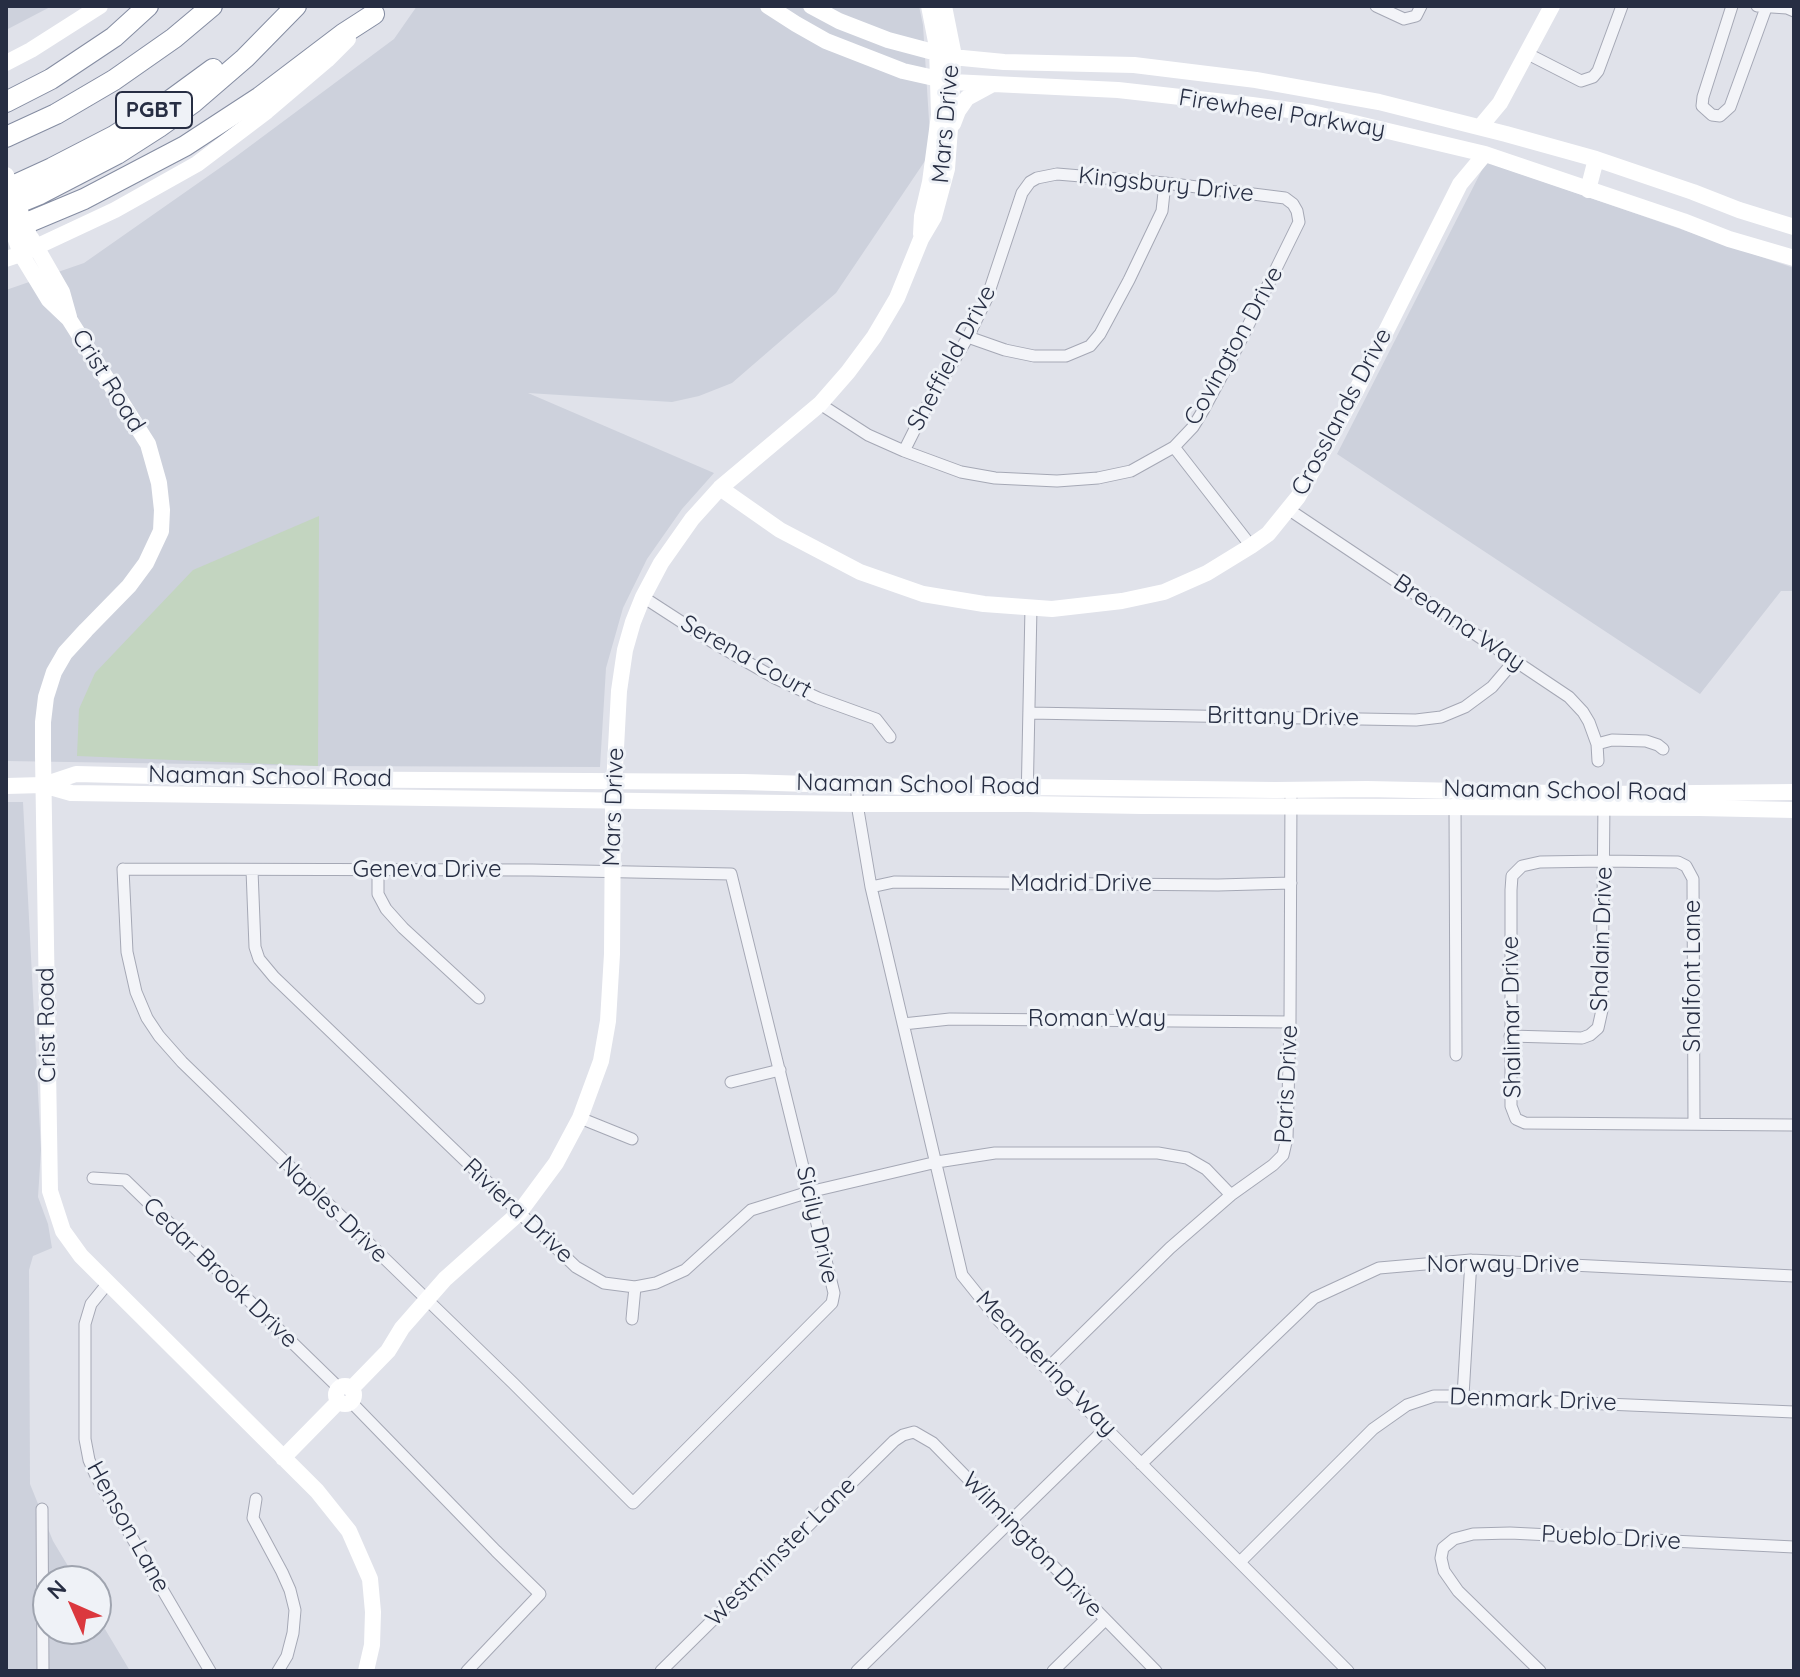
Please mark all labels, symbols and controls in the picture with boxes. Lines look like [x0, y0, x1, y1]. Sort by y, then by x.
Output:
street label: Mars Drive [926, 63, 966, 185]
street label: Firewheel Parkway [1177, 83, 1387, 145]
road number: PGBT [116, 92, 192, 128]
street label: Kingsbury Drive [1077, 161, 1255, 209]
street label: Covington Drive [1178, 261, 1290, 431]
street label: Sheffield Drive [902, 280, 1002, 436]
street label: Crosslands Drive [1286, 323, 1398, 501]
street label: Crist Road [65, 324, 151, 438]
street label: Breanna Way [1388, 568, 1530, 678]
street label: Serena Court [675, 609, 817, 705]
street label: Brittany Drive [1207, 701, 1359, 733]
street label: Mars Drive [598, 747, 630, 867]
street label: Naaman School Road [148, 760, 392, 794]
street label: Naaman School Road [796, 768, 1040, 802]
street label: Naaman School Road [1443, 774, 1687, 808]
street label: Geneva Drive [352, 856, 502, 884]
street label: Shalain Drive [1585, 866, 1619, 1012]
street label: Madrid Drive [1010, 870, 1152, 898]
street label: Shalfont Lane [1679, 900, 1707, 1052]
street label: Shalimar Drive [1496, 936, 1528, 1098]
street label: Crist Road [32, 967, 62, 1083]
street label: Roman Way [1028, 1005, 1166, 1033]
street label: Paris Drive [1270, 1024, 1304, 1144]
street label: Naples Drive [272, 1151, 394, 1269]
street label: Riviera Drive [457, 1153, 579, 1269]
street label: Sicily Drive [790, 1164, 844, 1286]
street label: Cedar Brook Drive [136, 1192, 304, 1354]
street label: Norway Drive [1426, 1251, 1580, 1279]
street label: Meandering Way [969, 1285, 1123, 1443]
street label: Denmark Drive [1449, 1383, 1617, 1417]
street label: Henson Lane [80, 1456, 176, 1598]
street label: Wilmington Drive [956, 1467, 1108, 1623]
street label: Westminster Lane [700, 1471, 862, 1633]
street label: Pueblo Drive [1540, 1520, 1682, 1556]
north arrow [32, 1565, 112, 1645]
text: N [41, 1574, 72, 1605]

